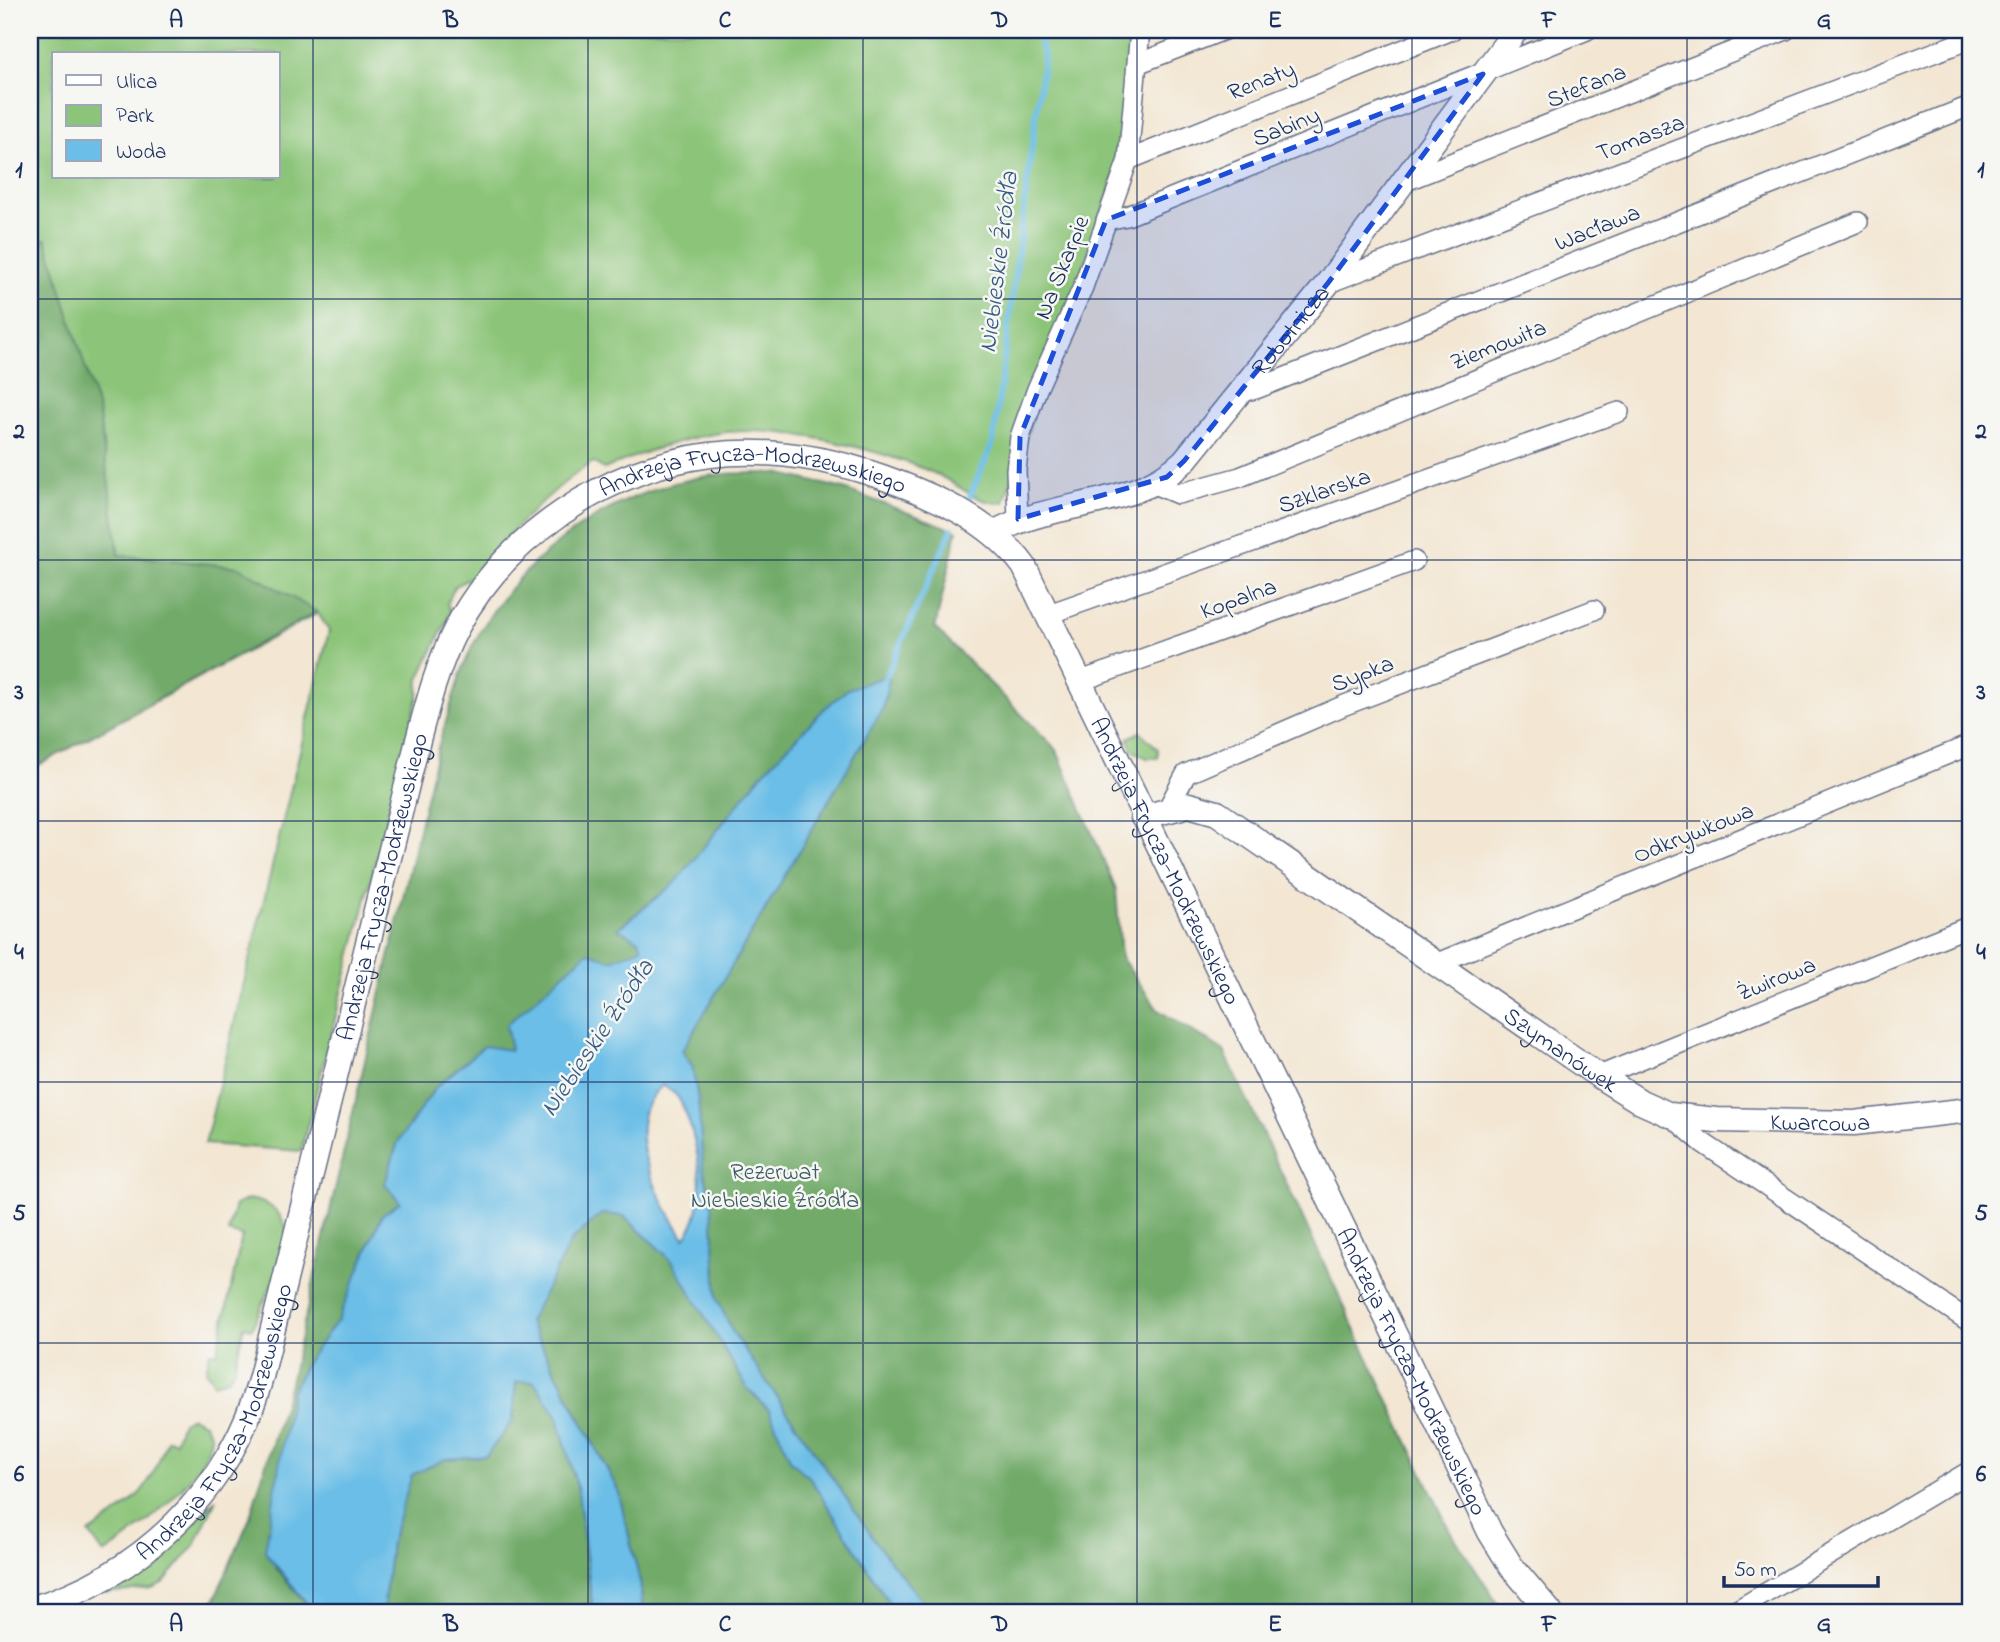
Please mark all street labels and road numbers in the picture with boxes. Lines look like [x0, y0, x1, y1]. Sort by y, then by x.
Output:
street label: Renaty [1223, 53, 1301, 113]
street label: Stefana [1542, 56, 1632, 119]
street label: Sabiny [1248, 99, 1327, 159]
street label: Tomasza [1592, 106, 1690, 172]
street label: Wacława [1550, 196, 1646, 262]
street label: Na Skarpie [1027, 210, 1100, 325]
street label: Robotnicza [1244, 278, 1340, 384]
street label: Ziemowita [1446, 311, 1552, 381]
street label: Szklarska [1274, 460, 1376, 525]
street label: Andrzeja Frycza-Modrzewskiego [595, 476, 911, 510]
street label: Kopalna [1196, 570, 1282, 630]
street label: Sypka [1326, 647, 1400, 704]
street label: Andrzeja Frycza-Modrzewskiego [1080, 712, 1248, 1012]
street label: Andrzeja Frycza-Modrzewskiego [329, 730, 439, 1045]
street label: Odkrywkowa [1628, 794, 1760, 875]
street label: Żwirowa [1732, 949, 1822, 1012]
street label: Szymanówek [1495, 1000, 1624, 1104]
street label: Kwarcowa [1770, 1106, 1872, 1143]
street label: Andrzeja Frycza-Modrzewskiego [1326, 1223, 1495, 1522]
street label: Andrzeja Frycza-Modrzewskiego [130, 1280, 303, 1571]

